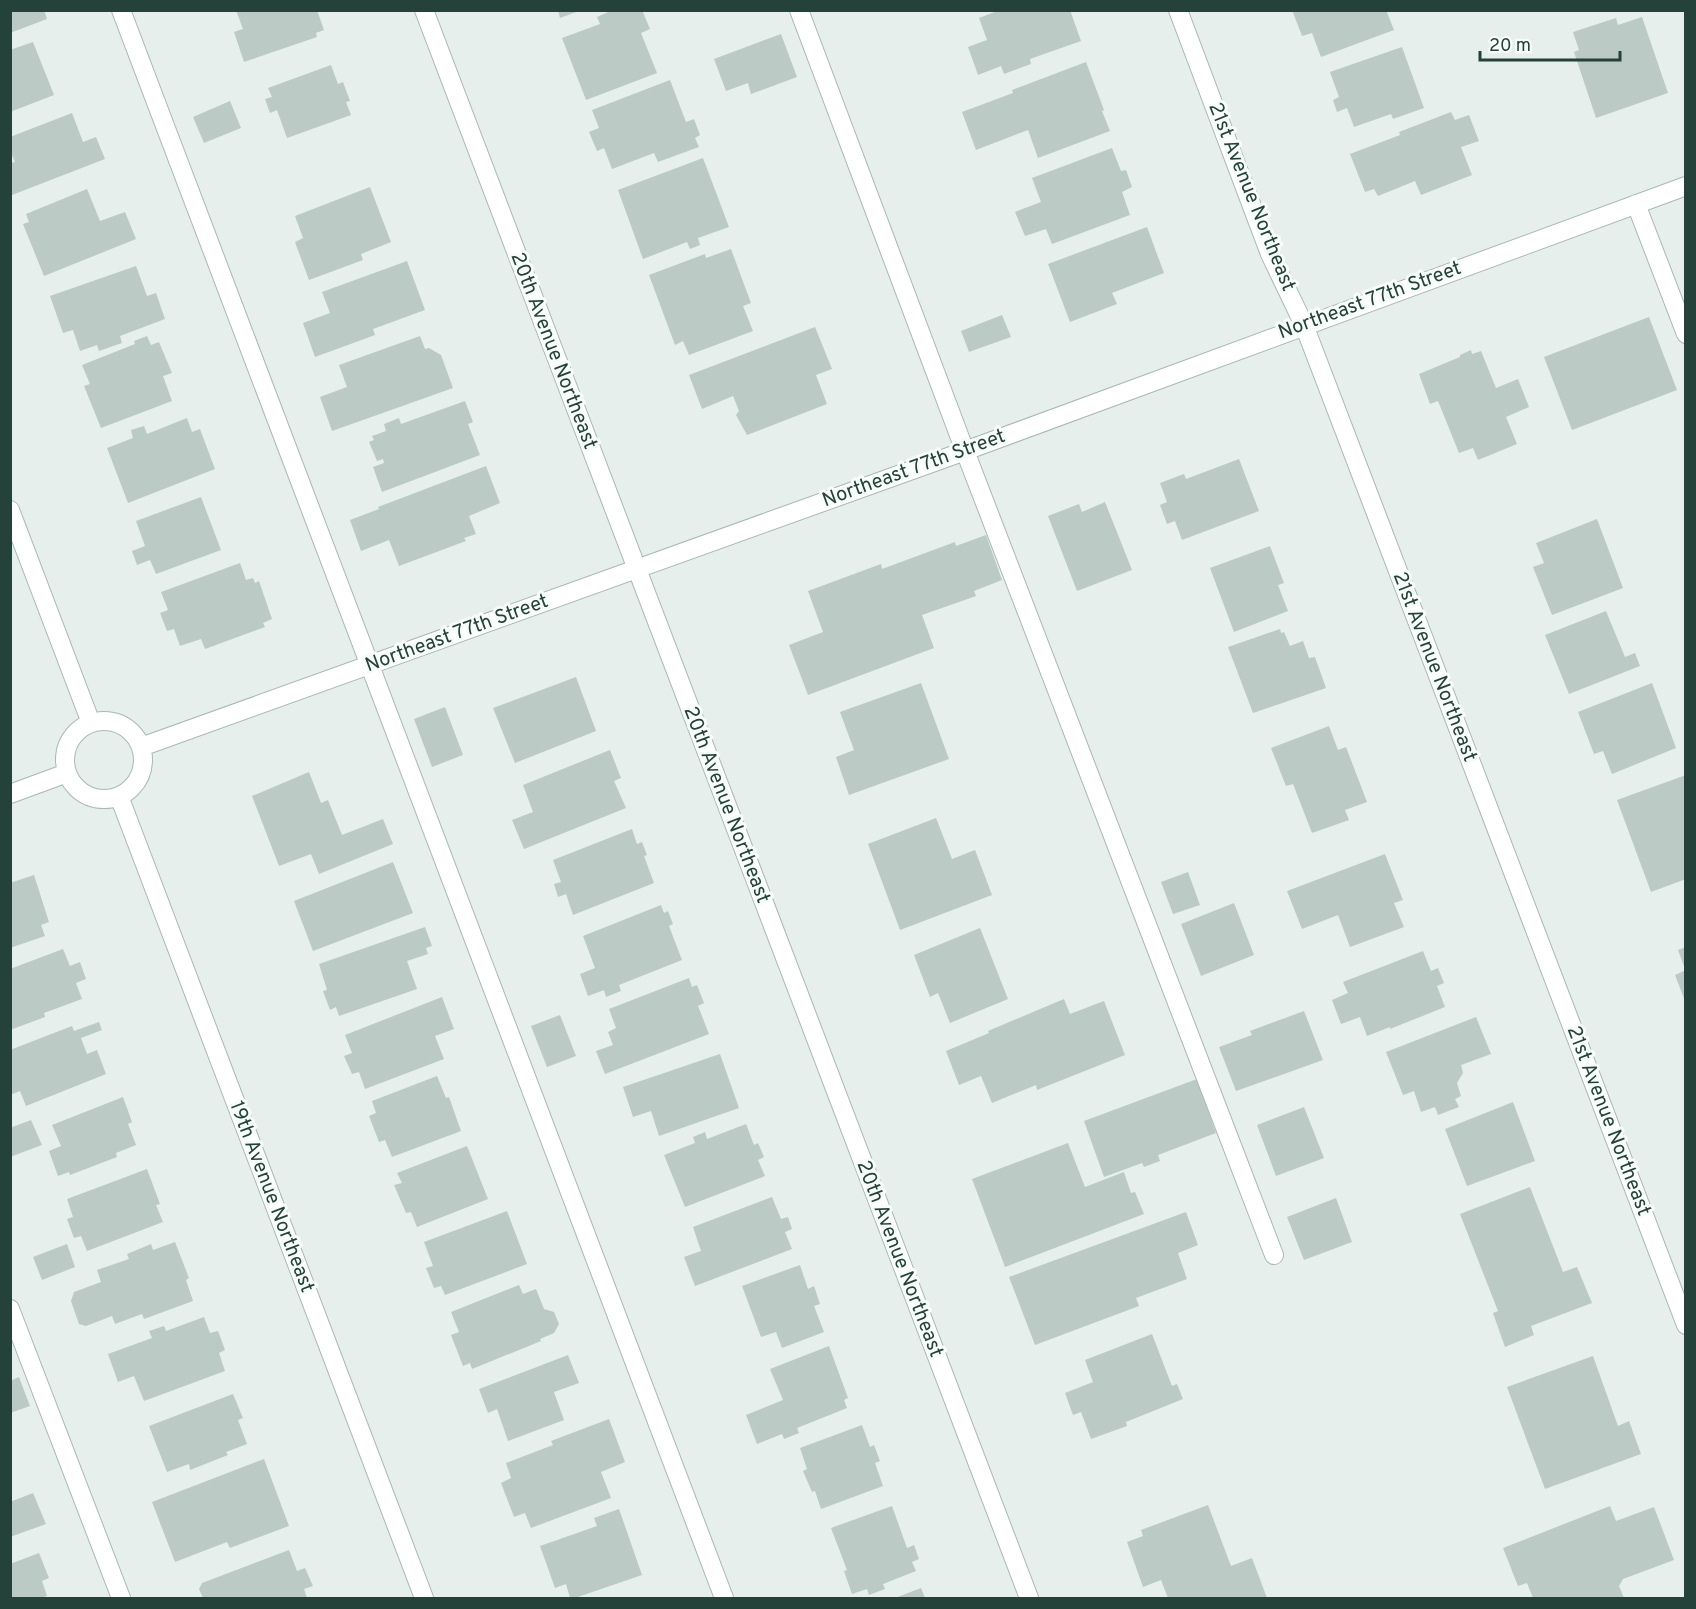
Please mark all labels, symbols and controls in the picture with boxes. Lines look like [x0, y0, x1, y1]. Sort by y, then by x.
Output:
scale bar [1480, 24, 1620, 62]
text: 20 m [1489, 35, 1531, 58]
street label: 21st Avenue Northeast [1201, 99, 1301, 295]
street label: 20th Avenue Northeast [503, 249, 603, 453]
street label: Northeast 77th Street [1275, 256, 1465, 346]
street label: Northeast 77th Street [819, 424, 1009, 514]
street label: 21st Avenue Northeast [1386, 568, 1482, 766]
street label: Northeast 77th Street [362, 589, 552, 679]
street label: 20th Avenue Northeast [676, 703, 776, 907]
street label: 21st Avenue Northeast [1560, 1022, 1656, 1220]
street label: 19th Avenue Northeast [222, 1097, 320, 1297]
street label: 20th Avenue Northeast [849, 1157, 949, 1361]

